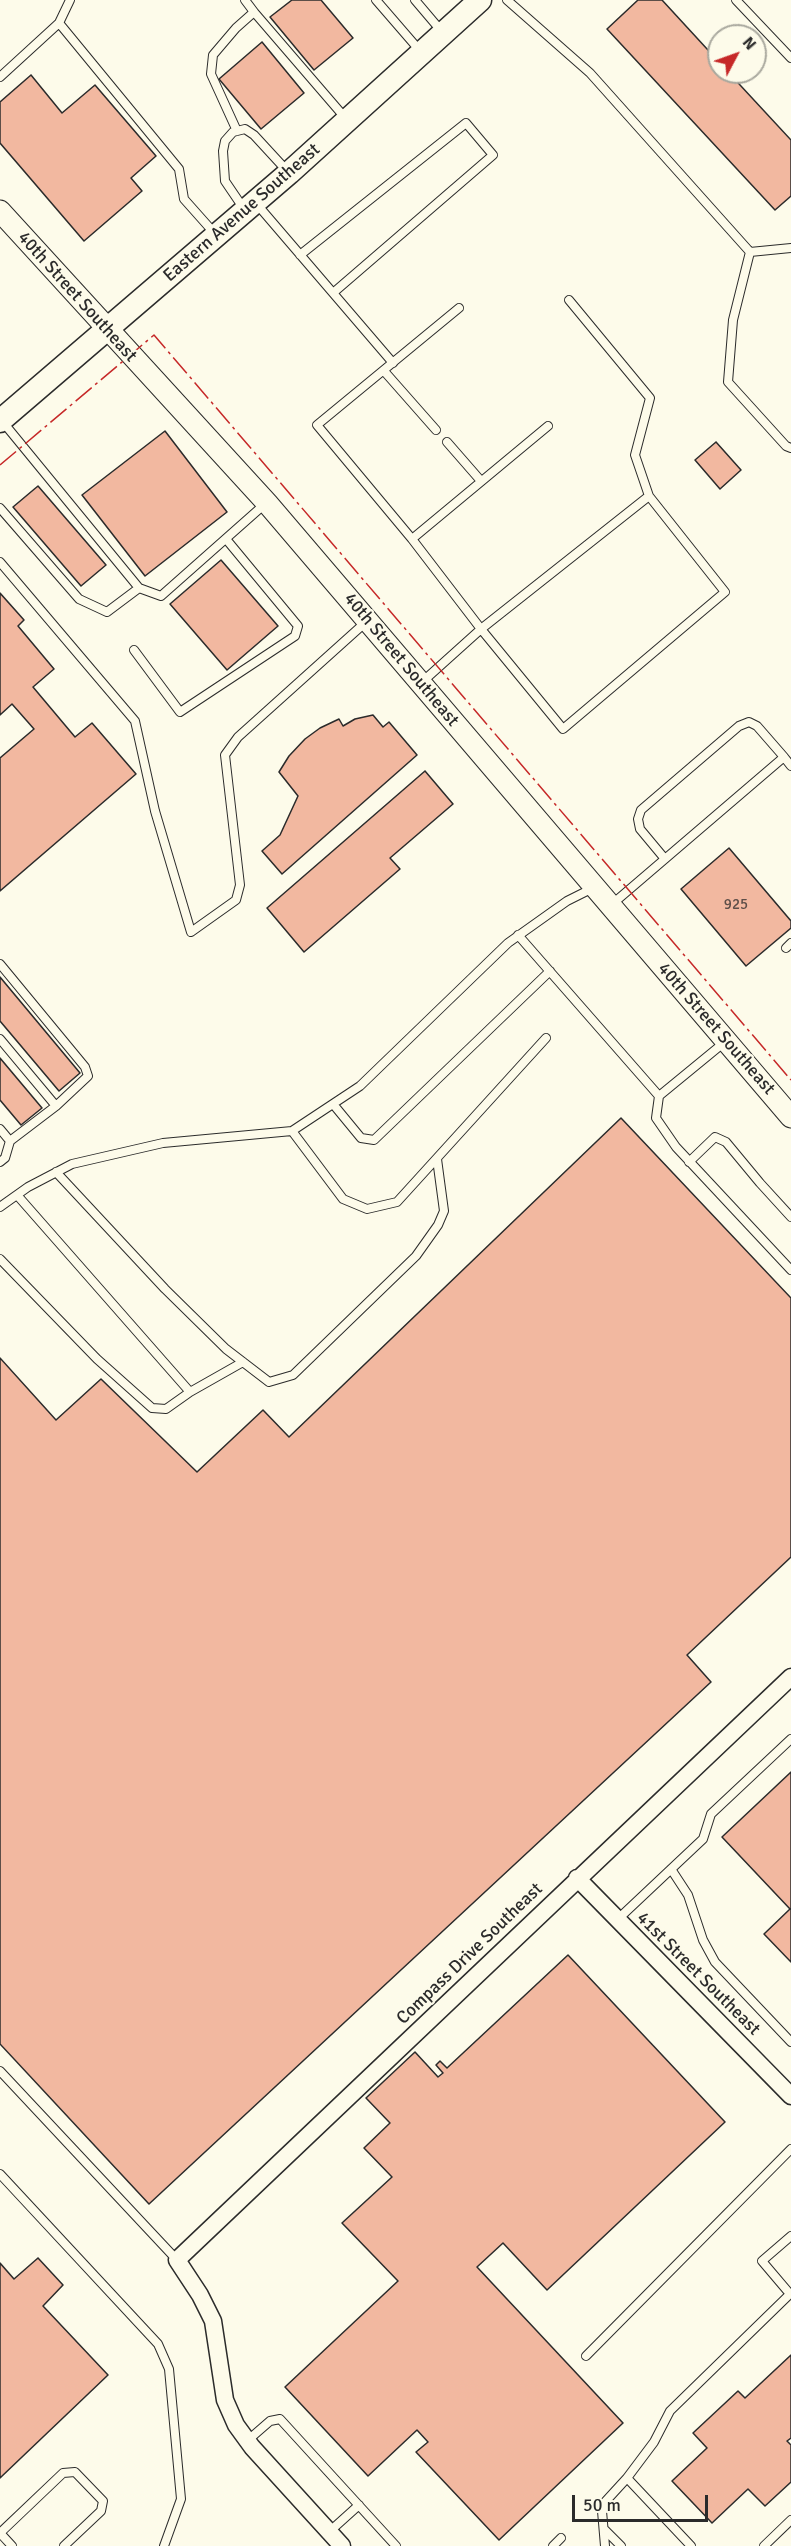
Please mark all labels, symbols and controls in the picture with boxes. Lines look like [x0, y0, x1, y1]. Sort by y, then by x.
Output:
north arrow [707, 24, 767, 84]
text: N [738, 33, 760, 54]
street label: Eastern Avenue Southeast [159, 139, 325, 287]
street label: 40th Street Southeast [13, 227, 141, 367]
street label: 40th Street Southeast [339, 589, 463, 731]
house number: 925 [724, 896, 748, 914]
street label: 40th Street Southeast [653, 959, 779, 1099]
street label: Compass Drive Southeast [392, 1879, 548, 2029]
street label: 41st Street Southeast [632, 1908, 764, 2040]
scale bar [575, 2483, 712, 2521]
text: 50 m [583, 2494, 621, 2516]

